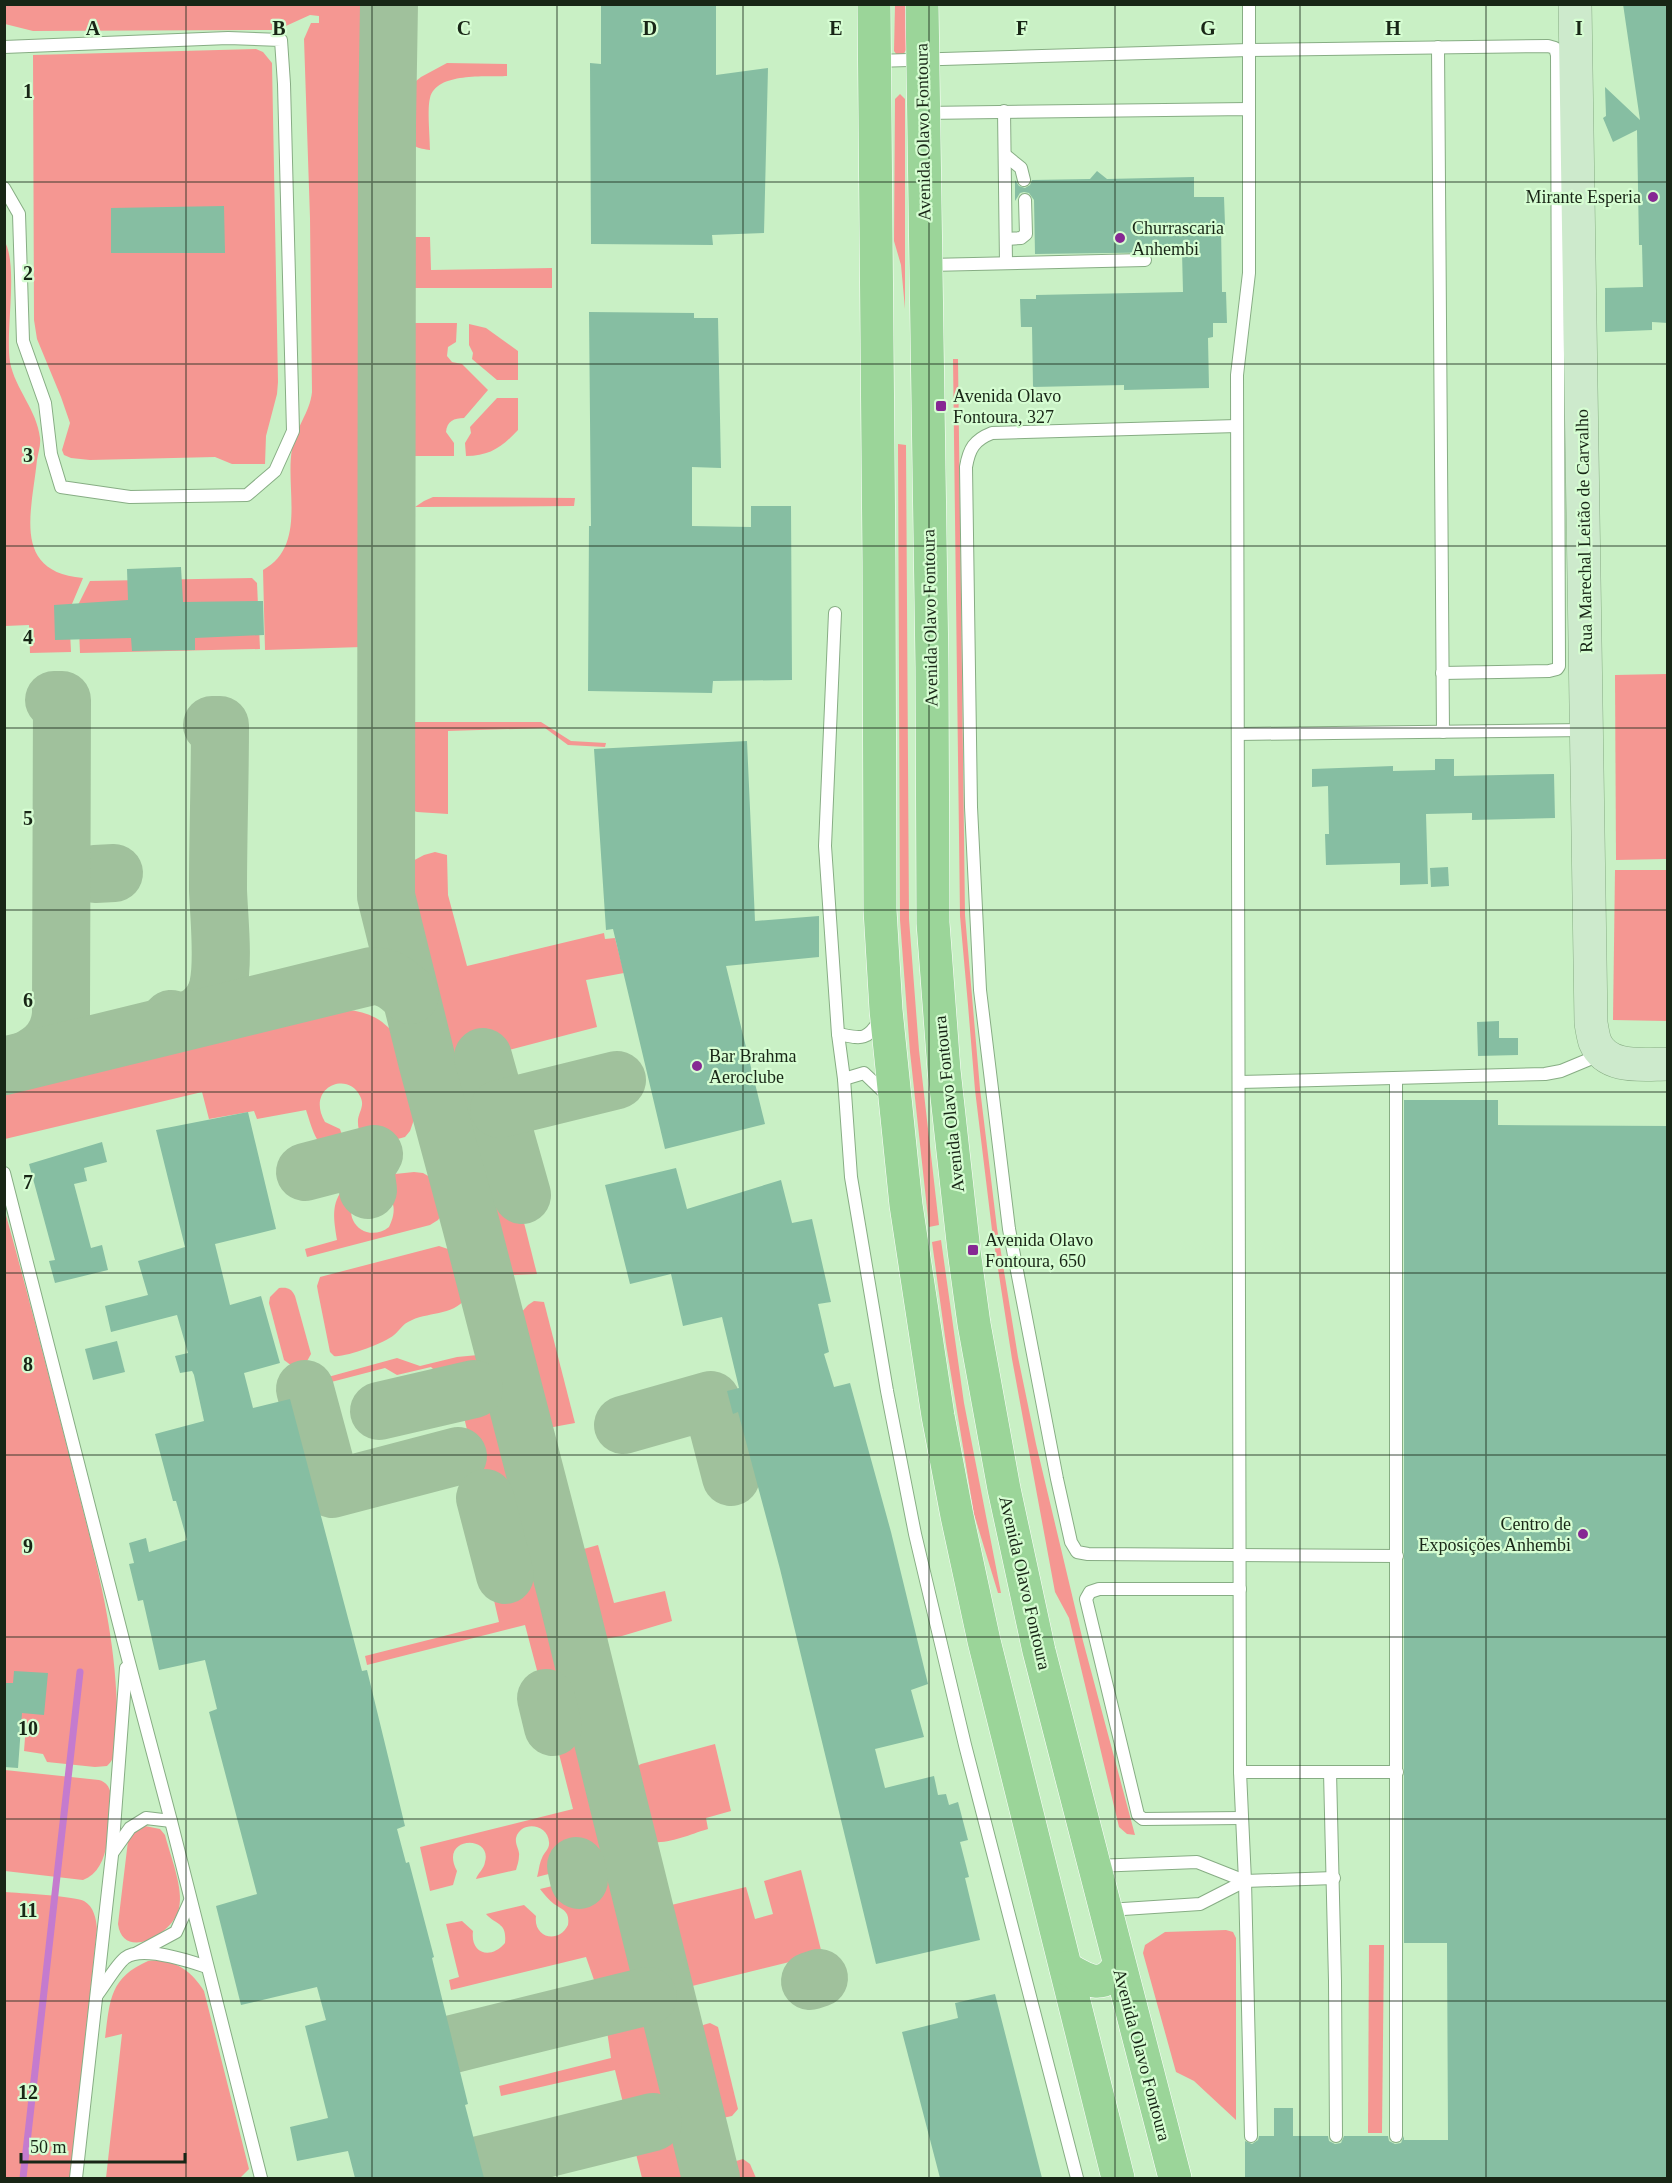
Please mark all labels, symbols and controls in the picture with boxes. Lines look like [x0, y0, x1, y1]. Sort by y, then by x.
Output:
text: A [86, 17, 101, 39]
text: B [272, 17, 286, 39]
text: C [457, 17, 471, 39]
text: D [643, 17, 657, 39]
text: E [829, 17, 843, 39]
text: F [1016, 17, 1028, 39]
text: G [1200, 17, 1216, 39]
text: H [1385, 17, 1401, 39]
text: I [1575, 17, 1583, 39]
street label: Avenida Olavo Fontoura [911, 43, 935, 221]
text: 1 [23, 80, 33, 102]
place label: Mirante Esperia [1526, 187, 1641, 207]
marker: Mirante Esperia [1646, 190, 1660, 204]
place label: Churrascaria Anhembi [1132, 218, 1224, 259]
marker: Churrascaria Anhembi [1113, 231, 1127, 245]
text: 2 [23, 262, 33, 284]
place label: Avenida Olavo Fontoura, 327 [953, 386, 1061, 427]
marker: Avenida Olavo Fontoura, 327 [934, 399, 948, 413]
street label: Rua Marechal Leitão de Carvalho [1572, 409, 1596, 653]
text: 3 [23, 444, 33, 466]
street label: Avenida Olavo Fontoura [918, 529, 942, 707]
text: 4 [23, 626, 33, 648]
text: 5 [23, 807, 33, 829]
text: 6 [23, 989, 33, 1011]
street label: Avenida Olavo Fontoura [930, 1015, 968, 1193]
place label: Bar Brahma Aeroclube [709, 1046, 796, 1087]
marker: Bar Brahma Aeroclube [690, 1059, 704, 1073]
text: 7 [23, 1171, 33, 1193]
place label: Avenida Olavo Fontoura, 650 [985, 1230, 1093, 1271]
marker: Avenida Olavo Fontoura, 650 [966, 1243, 980, 1257]
text: 8 [23, 1353, 33, 1375]
street label: Avenida Olavo Fontoura [995, 1494, 1055, 1672]
place label: Centro de Exposições Anhembi [1419, 1514, 1571, 1555]
marker: Centro de Exposições Anhembi [1576, 1527, 1590, 1541]
text: 9 [23, 1535, 33, 1557]
text: 10 [18, 1717, 38, 1739]
text: 11 [19, 1899, 37, 1921]
street label: Avenida Olavo Fontoura [1109, 1967, 1175, 2143]
text: 12 [18, 2081, 38, 2103]
scale bar [21, 2126, 184, 2164]
text: 50 m [30, 2137, 67, 2157]

